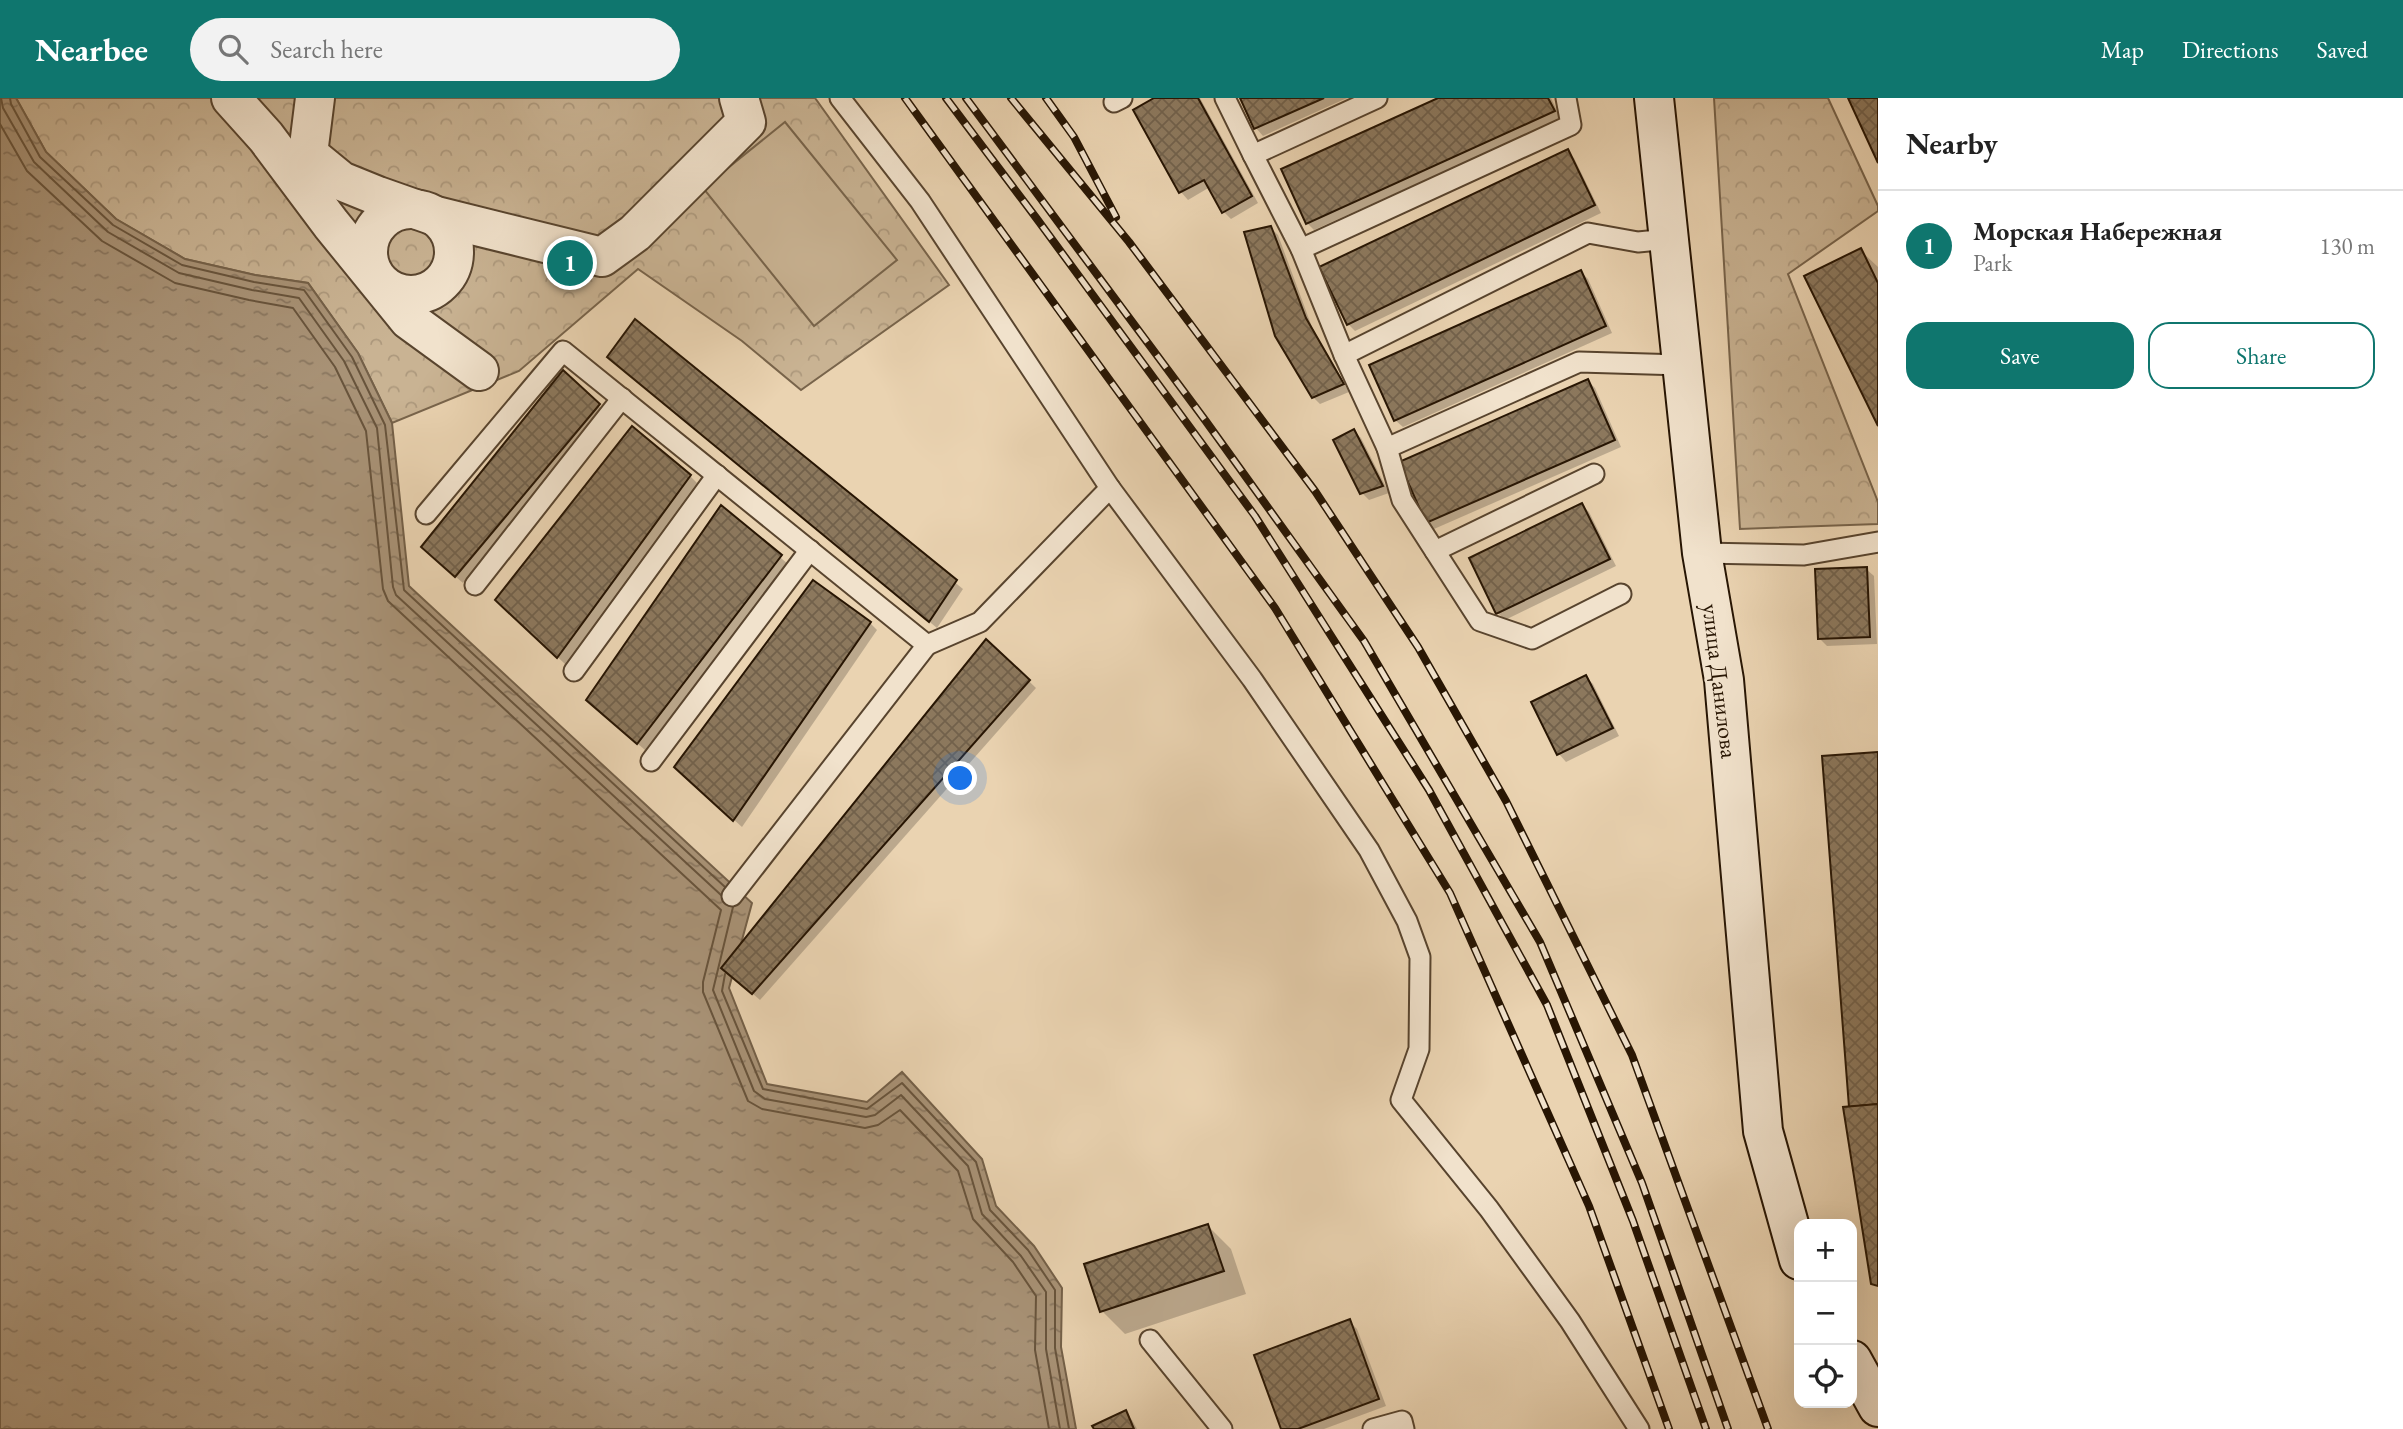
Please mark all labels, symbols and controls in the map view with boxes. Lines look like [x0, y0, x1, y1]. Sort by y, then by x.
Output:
search box [190, 18, 680, 81]
text: Nearbee [35, 28, 148, 71]
icon: search [214, 30, 252, 68]
text: Search here [270, 32, 383, 66]
text: Map [2101, 34, 2144, 65]
text: Directions [2182, 34, 2279, 65]
text: Saved [2317, 34, 2368, 65]
text: Nearby [1906, 124, 1998, 163]
text: Морская Набережная [1973, 214, 2222, 248]
text: 1 [1923, 231, 1935, 261]
text: 130 m [2319, 231, 2375, 261]
pin: 1 [547, 237, 593, 289]
text: Park [1973, 248, 2012, 278]
button: Save [1906, 322, 2134, 389]
button: Share [2148, 322, 2375, 389]
street label: улица Данилова [1696, 602, 1745, 761]
your location [943, 761, 977, 795]
map controls [1794, 1219, 1857, 1408]
button: + [1794, 1219, 1857, 1282]
button: − [1794, 1282, 1857, 1345]
button: locate [1794, 1345, 1857, 1408]

